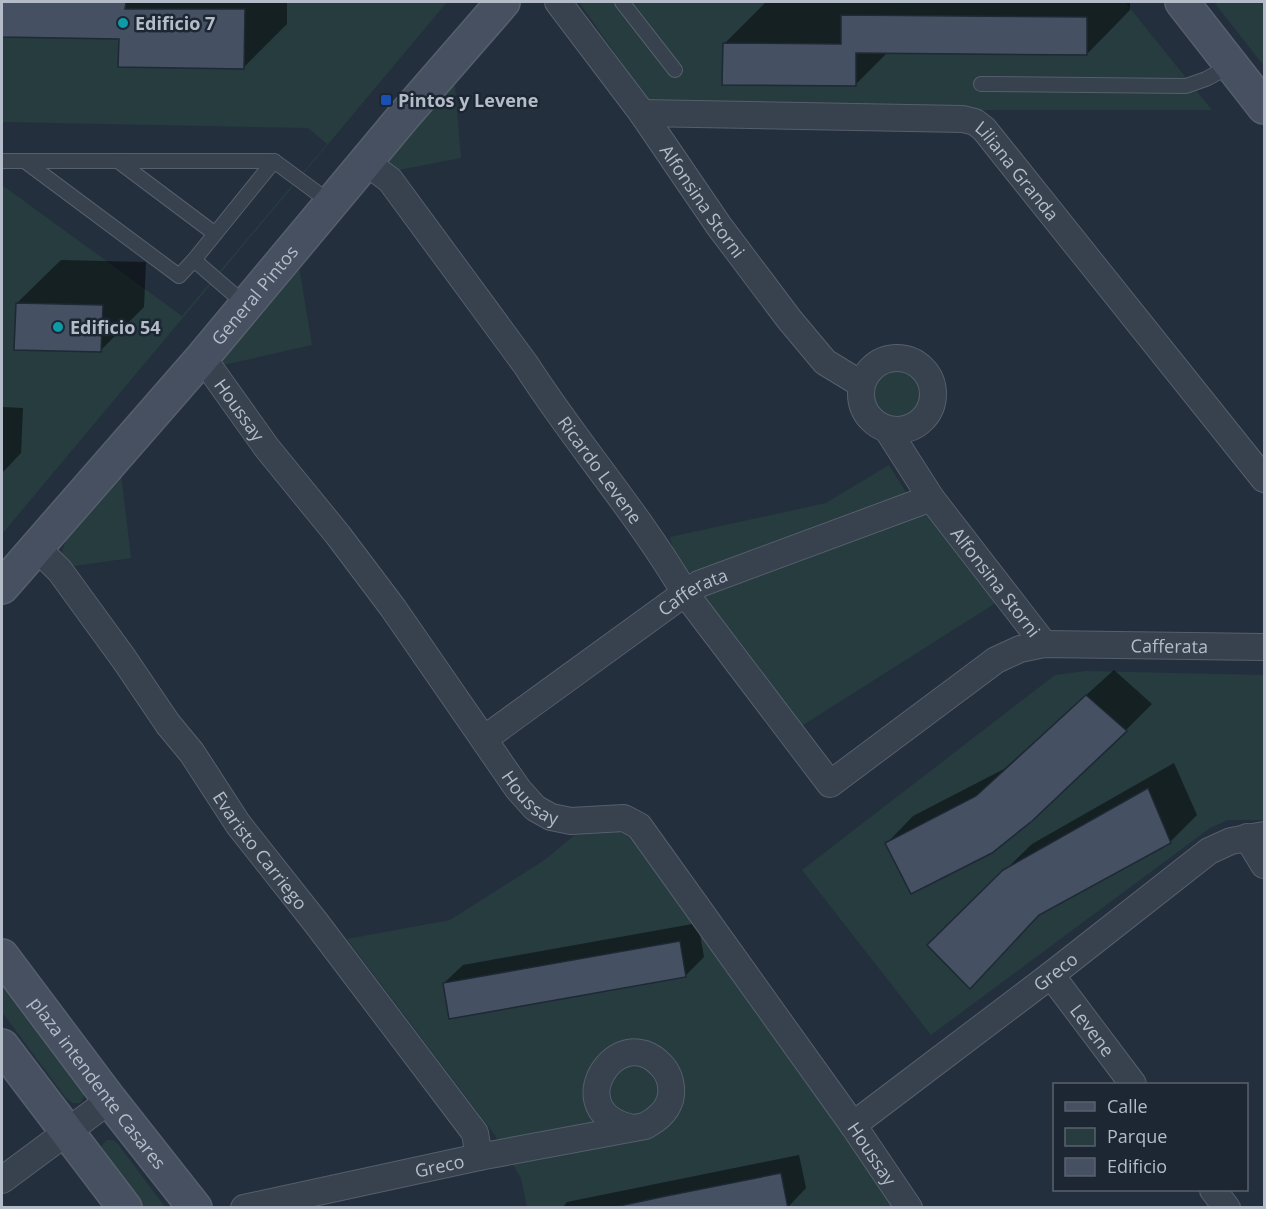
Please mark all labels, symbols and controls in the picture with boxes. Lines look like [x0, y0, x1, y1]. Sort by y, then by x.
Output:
place label: Edificio 7 [135, 11, 215, 35]
marker: Edificio 7 [116, 16, 130, 30]
place label: Pintos y Levene [398, 88, 538, 112]
marker: Pintos y Levene [379, 93, 393, 107]
street label: Liliana Granda [971, 115, 1064, 225]
street label: Alfonsina Storni [655, 140, 751, 262]
street label: General Pintos [206, 240, 303, 350]
place label: Edificio 54 [70, 315, 161, 339]
marker: Edificio 54 [51, 320, 65, 334]
street label: Houssay [209, 374, 271, 447]
street label: Ricardo Levene [553, 411, 648, 528]
street label: Alfonsina Storni [946, 522, 1046, 642]
street label: Cafferata [653, 562, 731, 621]
street label: Cafferata [1131, 633, 1208, 658]
street label: Houssay [497, 765, 561, 830]
street label: Evaristo Carriego [208, 787, 313, 915]
street label: Greco [1028, 947, 1082, 996]
street label: plaza intendente Casares [24, 991, 172, 1174]
street label: Levene [1065, 999, 1120, 1061]
legend [1053, 1083, 1248, 1191]
text: Calle [1107, 1094, 1148, 1118]
street label: Houssay [842, 1117, 903, 1191]
text: Parque [1107, 1124, 1167, 1148]
street label: Greco [412, 1149, 466, 1183]
text: Edificio [1107, 1154, 1167, 1178]

